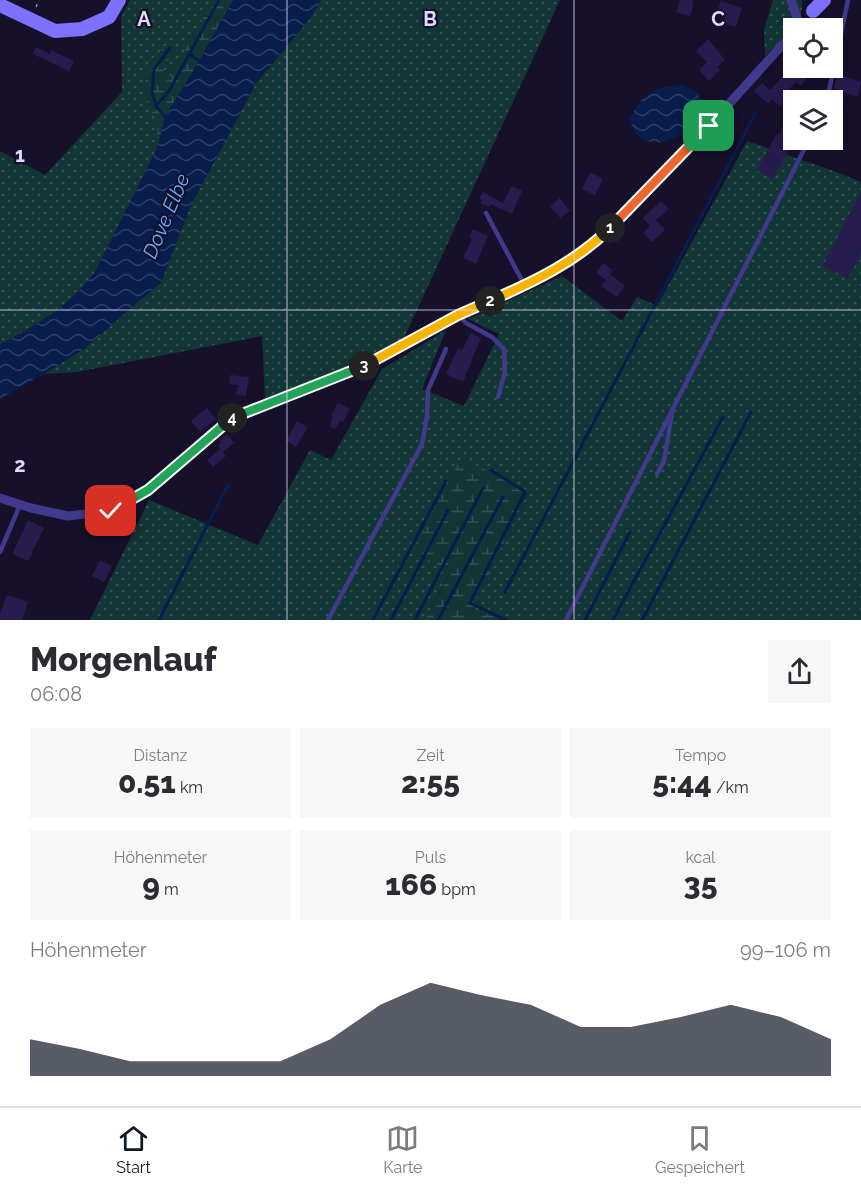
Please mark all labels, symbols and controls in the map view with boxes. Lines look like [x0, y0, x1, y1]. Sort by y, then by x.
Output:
text: A [137, 7, 151, 31]
text: B [423, 7, 437, 31]
text: C [711, 7, 725, 31]
map controls [783, 18, 843, 150]
button: locate [783, 18, 843, 78]
button: layers [783, 90, 843, 150]
pin [683, 100, 734, 151]
icon: arrive [692, 109, 725, 142]
text: 1 [15, 143, 25, 167]
water label: Dove Elbe [137, 170, 195, 262]
pin: 1 [595, 213, 625, 243]
text: 1 [606, 218, 614, 237]
pin: 2 [475, 286, 505, 316]
text: 2 [485, 291, 495, 310]
pin: 3 [349, 351, 379, 381]
text: 3 [360, 356, 368, 375]
pin: 4 [217, 403, 247, 433]
text: 4 [227, 408, 237, 427]
text: 2 [14, 453, 26, 477]
pin [85, 485, 136, 536]
icon: check [94, 494, 127, 527]
text: Morgenlauf [30, 640, 216, 679]
button: share [768, 640, 831, 703]
text: 06:08 [30, 682, 82, 706]
text: Distanz [134, 746, 187, 765]
text: Zeit [416, 746, 445, 765]
text: Tempo [675, 746, 726, 765]
text: 0.51 [118, 765, 176, 800]
text: 2:55 [401, 765, 460, 800]
text: 5:44 [652, 765, 712, 800]
text: km [176, 778, 203, 797]
text: /km [712, 778, 749, 797]
text: Höhenmeter [114, 848, 207, 867]
text: Puls [415, 848, 446, 867]
text: kcal [686, 848, 715, 867]
text: 9 [142, 867, 160, 902]
text: 166 [385, 867, 437, 902]
text: 35 [684, 867, 717, 902]
text: m [160, 880, 179, 899]
text: bpm [437, 880, 476, 899]
text: Höhenmeter [30, 938, 147, 962]
text: 99–106 m [740, 938, 831, 962]
tab: Start [116, 1122, 151, 1177]
tab: Karte [383, 1122, 423, 1177]
tab: Gespeichert [655, 1122, 745, 1177]

